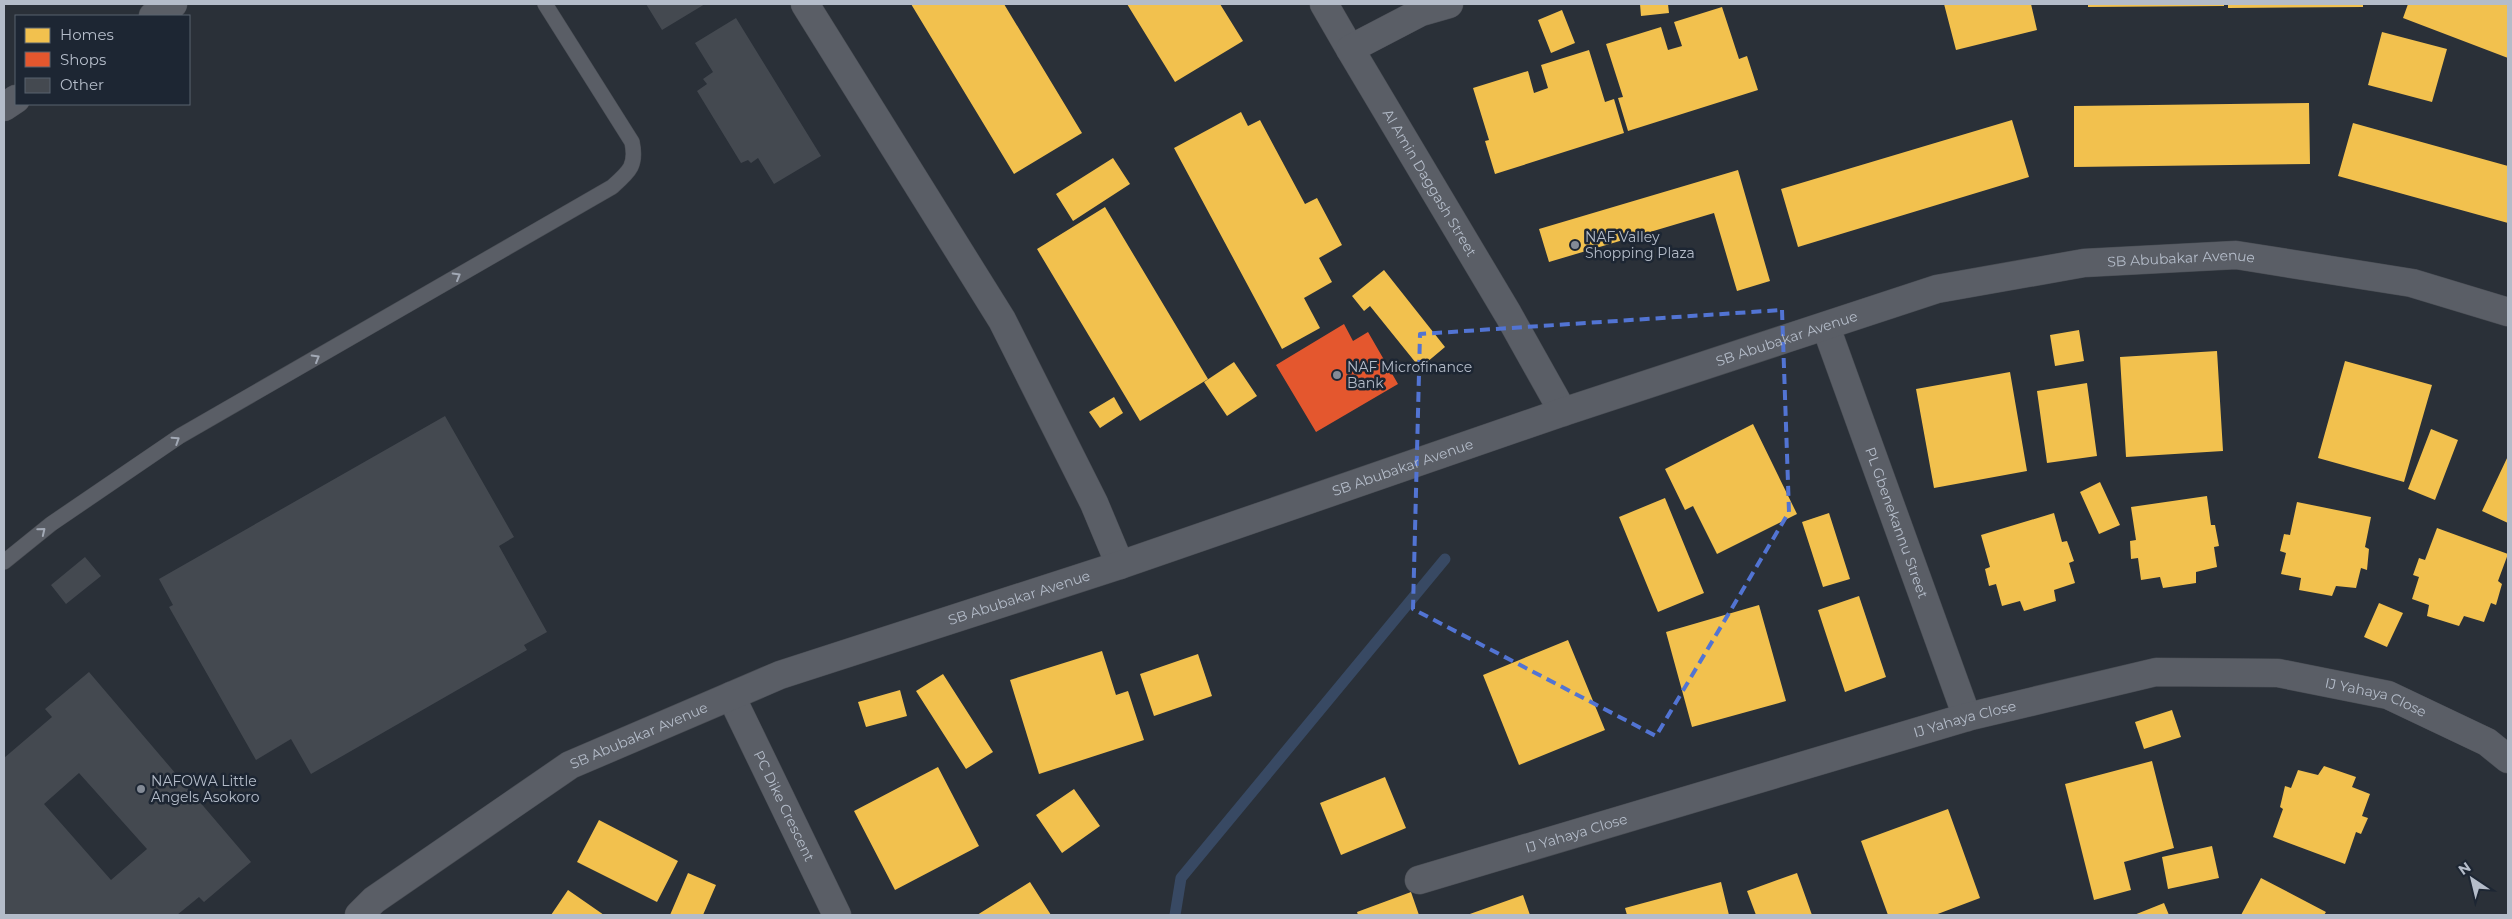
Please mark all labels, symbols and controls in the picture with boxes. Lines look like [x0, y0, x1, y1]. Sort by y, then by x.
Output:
legend [15, 15, 190, 105]
text: Homes [60, 25, 114, 44]
text: Shops [60, 50, 106, 69]
text: Other [60, 75, 104, 94]
street label: Al Amin Daggash Street [1379, 106, 1481, 260]
place label: NAF Valley Shopping Plaza [1585, 228, 1695, 262]
marker: NAF Valley Shopping Plaza [1569, 239, 1581, 251]
street label: SB Abubakar Avenue [2107, 246, 2256, 271]
one-way arrow [451, 273, 460, 283]
street label: SB Abubakar Avenue [1713, 307, 1860, 370]
one-way arrow [311, 354, 320, 364]
place label: NAF Microfinance Bank [1347, 358, 1472, 392]
marker: NAF Microfinance Bank [1331, 369, 1343, 381]
street label: SB Abubakar Avenue [1330, 435, 1476, 500]
one-way arrow [170, 436, 179, 446]
street label: PL Gbenekannu Street [1861, 445, 1932, 601]
one-way arrow [36, 529, 45, 537]
street label: SB Abubakar Avenue [946, 566, 1092, 629]
street label: IJ Yahaya Close [2323, 674, 2429, 721]
street label: IJ Yahaya Close [1911, 697, 2018, 741]
street label: SB Abubakar Avenue [567, 698, 710, 773]
street label: PC Dike Crescent [750, 747, 819, 865]
place label: NAFOWA Little Angels Asokoro [151, 772, 260, 806]
marker: NAFOWA Little Angels Asokoro [135, 783, 147, 795]
street label: IJ Yahaya Close [1523, 810, 1629, 857]
north arrow [2447, 854, 2497, 904]
text: N [2455, 858, 2474, 879]

